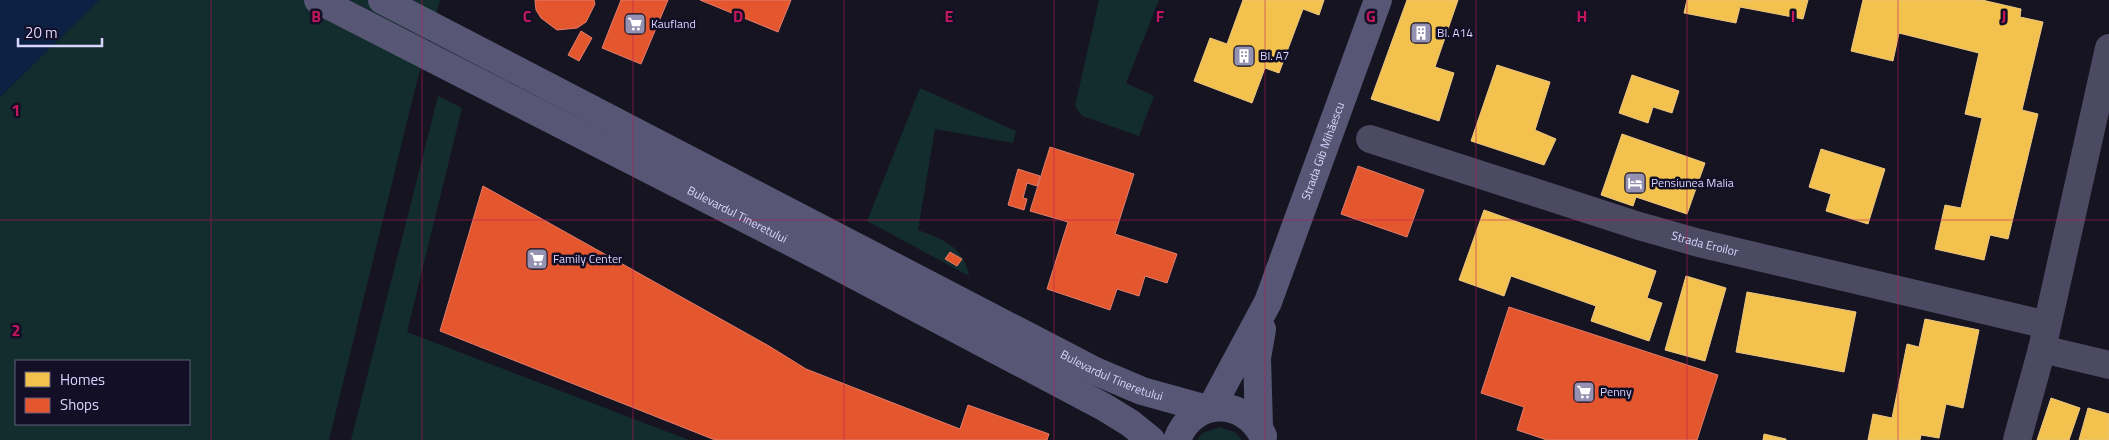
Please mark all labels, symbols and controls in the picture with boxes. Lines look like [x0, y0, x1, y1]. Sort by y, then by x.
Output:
text: B [311, 4, 321, 28]
text: C [523, 4, 532, 28]
text: D [733, 4, 743, 28]
text: E [945, 4, 954, 28]
text: F [1156, 4, 1165, 28]
text: G [1366, 4, 1376, 28]
text: H [1577, 4, 1587, 28]
text: I [1791, 4, 1795, 28]
text: J [2002, 4, 2006, 28]
supermarket icon: Kaufland [623, 12, 647, 36]
place label: Kaufland [651, 14, 696, 33]
scale bar [18, 15, 101, 47]
text: 20 m [25, 21, 58, 44]
building icon: Bl. A14 [1409, 21, 1433, 45]
place label: Bl. A14 [1437, 23, 1473, 42]
building icon: Bl. A7 [1232, 44, 1256, 68]
place label: Bl. A7 [1260, 46, 1289, 65]
text: 1 [12, 98, 20, 122]
street label: Strada Gib Mihăescu [1296, 99, 1349, 203]
hotel icon: Pensiunea Malia [1623, 171, 1647, 195]
place label: Pensiunea Malia [1651, 173, 1734, 192]
street label: Bulevardul Tineretului [684, 181, 791, 248]
street label: Strada Eroilor [1669, 226, 1741, 261]
supermarket icon: Family Center [525, 247, 549, 271]
place label: Family Center [553, 249, 622, 268]
text: 2 [12, 318, 20, 342]
street label: Bulevardul Tineretului [1057, 345, 1165, 405]
legend [15, 360, 190, 425]
text: Homes [60, 368, 105, 391]
supermarket icon: Penny [1572, 380, 1596, 404]
place label: Penny [1600, 382, 1632, 401]
text: Shops [60, 393, 99, 416]

